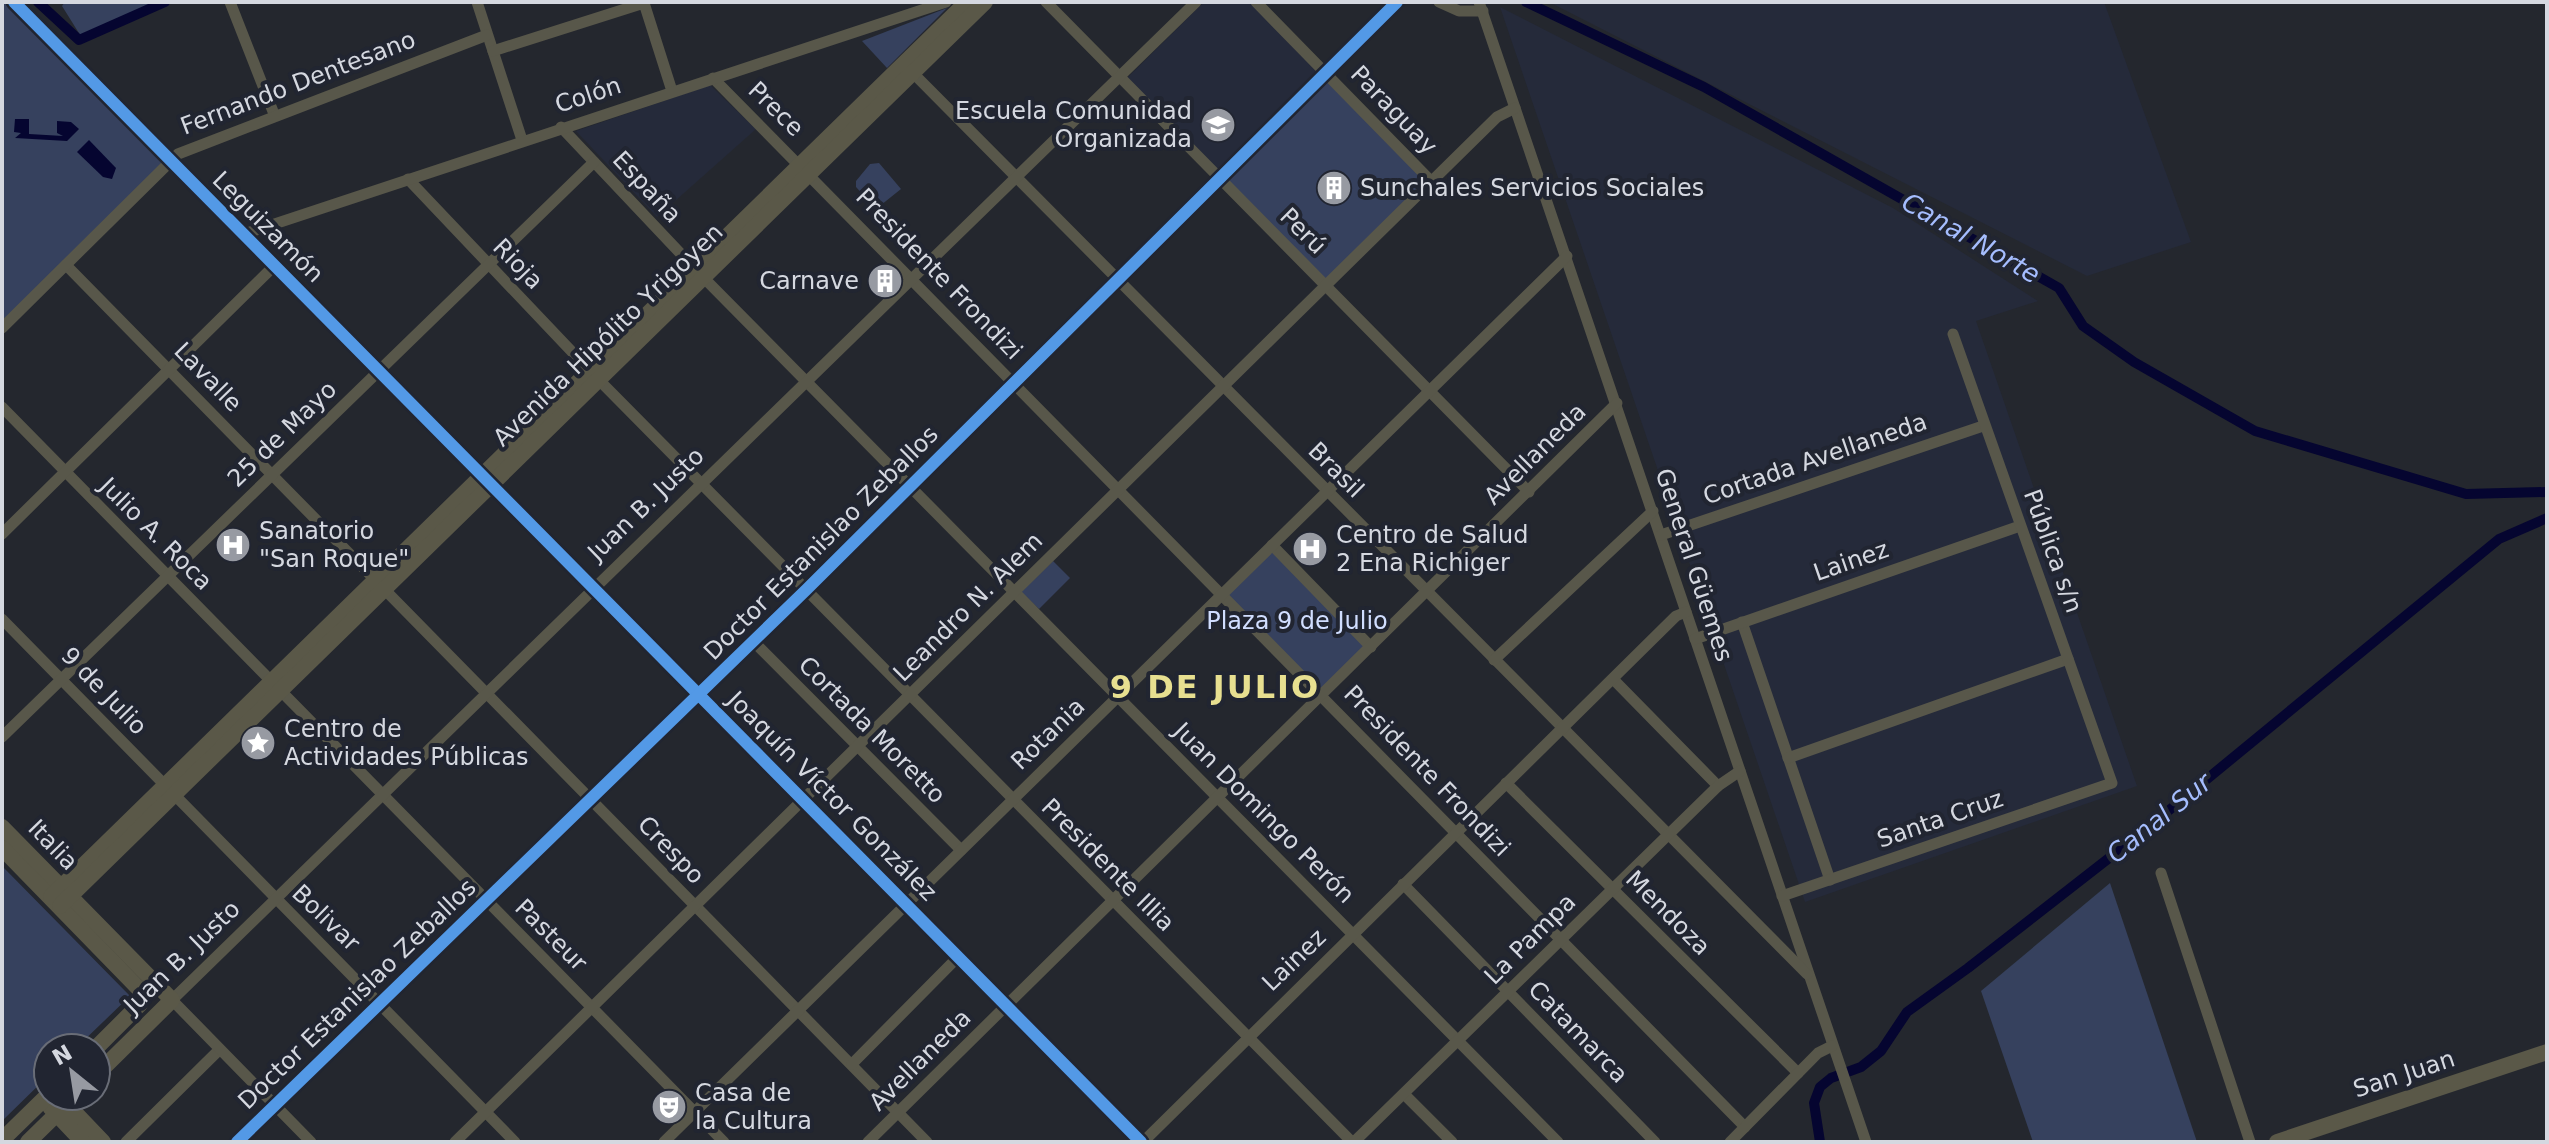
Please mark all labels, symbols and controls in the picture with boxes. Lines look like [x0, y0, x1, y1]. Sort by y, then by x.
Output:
street label: Fernando Dentesano [177, 25, 419, 141]
street label: Paraguay [1345, 60, 1443, 160]
street label: Colón [551, 71, 625, 119]
street label: Prece [742, 76, 810, 142]
place label: Escuela Comunidad Organizada [955, 97, 1192, 153]
school or university icon: Escuela Comunidad Organizada [1199, 106, 1237, 144]
street label: España [607, 145, 687, 229]
street label: Leguizamón [207, 166, 329, 288]
building icon: Sunchales Servicios Sociales [1315, 169, 1353, 207]
place label: Sunchales Servicios Sociales [1360, 174, 1704, 202]
street label: Presidente Frondizi [850, 183, 1028, 365]
water label: Canal Norte [1897, 186, 2045, 290]
street label: Perú [1274, 202, 1332, 260]
street label: Avenida Hipólito Yrigoyen [487, 218, 729, 452]
street label: Rioja [487, 233, 549, 295]
building icon: Carnave [866, 262, 904, 300]
place label: Carnave [759, 267, 859, 295]
street label: Lavalle [168, 337, 248, 417]
street label: 25 de Mayo [222, 375, 342, 493]
street label: Avellaneda [1478, 397, 1592, 511]
street label: Cortada Avellaneda [1699, 408, 1931, 510]
street label: Doctor Estanislao Zeballos [698, 420, 944, 666]
street label: Brasil [1302, 436, 1370, 504]
street label: Juan B. Justo [581, 442, 710, 568]
street label: General Güemes [1650, 465, 1738, 665]
street label: Julio A. Roca [93, 471, 218, 596]
street label: Pública s/n [2018, 486, 2088, 616]
place label: Sanatorio "San Roque" [259, 517, 409, 573]
place label: Centro de Salud 2 Ena Richiger [1336, 521, 1528, 577]
hospital icon: Sanatorio "San Roque" [214, 526, 252, 564]
street label: Leandro N. Alem [888, 527, 1048, 687]
hospital icon: Centro de Salud 2 Ena Richiger [1291, 530, 1329, 568]
street label: Lainez [1810, 535, 1892, 587]
park label: Plaza 9 de Julio [1206, 607, 1388, 635]
street label: 9 de Julio [55, 641, 153, 741]
street label: Cortada Moretto [793, 651, 951, 809]
district label: 9 DE JULIO [1110, 668, 1320, 706]
street label: Presidente Frondizi [1338, 680, 1516, 862]
street label: Joaquín Víctor González [720, 684, 942, 906]
street label: Rotania [1006, 692, 1090, 776]
place label: Centro de Actividades Públicas [284, 715, 528, 771]
street label: Juan Domingo Perón [1167, 716, 1360, 909]
place icon: Centro de Actividades Públicas [239, 724, 277, 762]
water label: Canal Sur [2101, 765, 2219, 869]
street label: Santa Cruz [1873, 784, 2007, 854]
street label: Presidente Illia [1036, 793, 1180, 937]
street label: Crespo [632, 810, 710, 890]
street label: Italia [22, 814, 84, 876]
street label: Mendoza [1620, 865, 1716, 961]
street label: Doctor Estanislao Zeballos [232, 873, 482, 1115]
street label: Bolivar [286, 879, 366, 957]
street label: La Pampa [1479, 888, 1581, 990]
street label: Pasteur [509, 893, 593, 977]
street label: Juan B. Justo [117, 895, 246, 1021]
street label: Lainez [1256, 923, 1332, 997]
street label: Catamarca [1522, 975, 1634, 1089]
street label: Avellaneda [863, 1003, 977, 1117]
north arrow [32, 1032, 112, 1112]
text: N [48, 1040, 76, 1071]
street label: San Juan [2350, 1044, 2458, 1104]
place label: Casa de la Cultura [695, 1079, 812, 1135]
theatre icon: Casa de la Cultura [650, 1088, 688, 1126]

